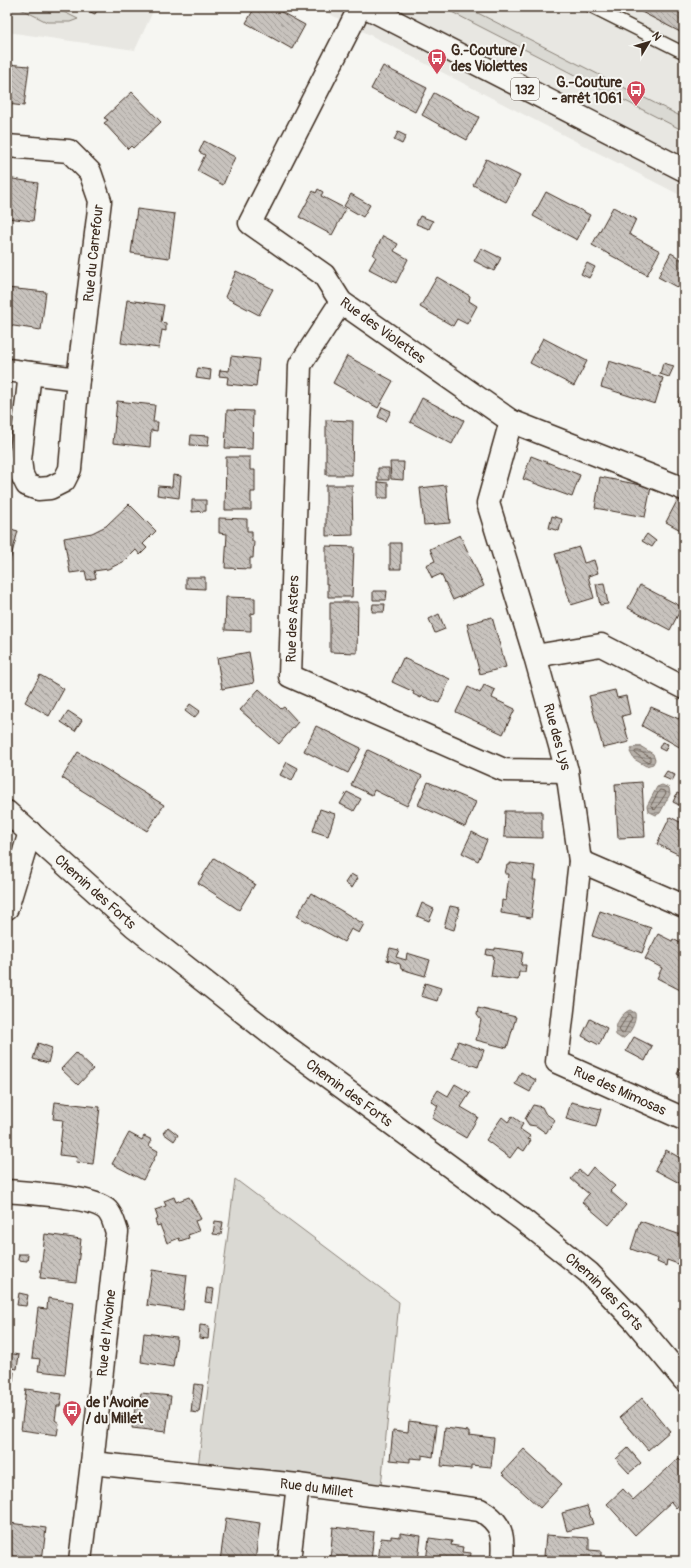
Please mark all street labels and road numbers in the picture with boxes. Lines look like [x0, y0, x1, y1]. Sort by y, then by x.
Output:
road number: 132 [511, 78, 539, 100]
street label: Rue du Carrefour [80, 203, 107, 303]
street label: Rue des Violettes [337, 294, 429, 368]
street label: Rue des Asters [282, 574, 303, 663]
street label: Rue des Lys [540, 702, 575, 773]
street label: Chemin des Forts [51, 851, 140, 933]
street label: Chemin des Forts [303, 1056, 396, 1131]
street label: Rue des Mimosas [571, 1063, 669, 1119]
street label: Chemin des Forts [562, 1250, 647, 1334]
street label: Rue de l'Avoine [93, 1289, 120, 1377]
street label: Rue du Millet [279, 1475, 355, 1502]

